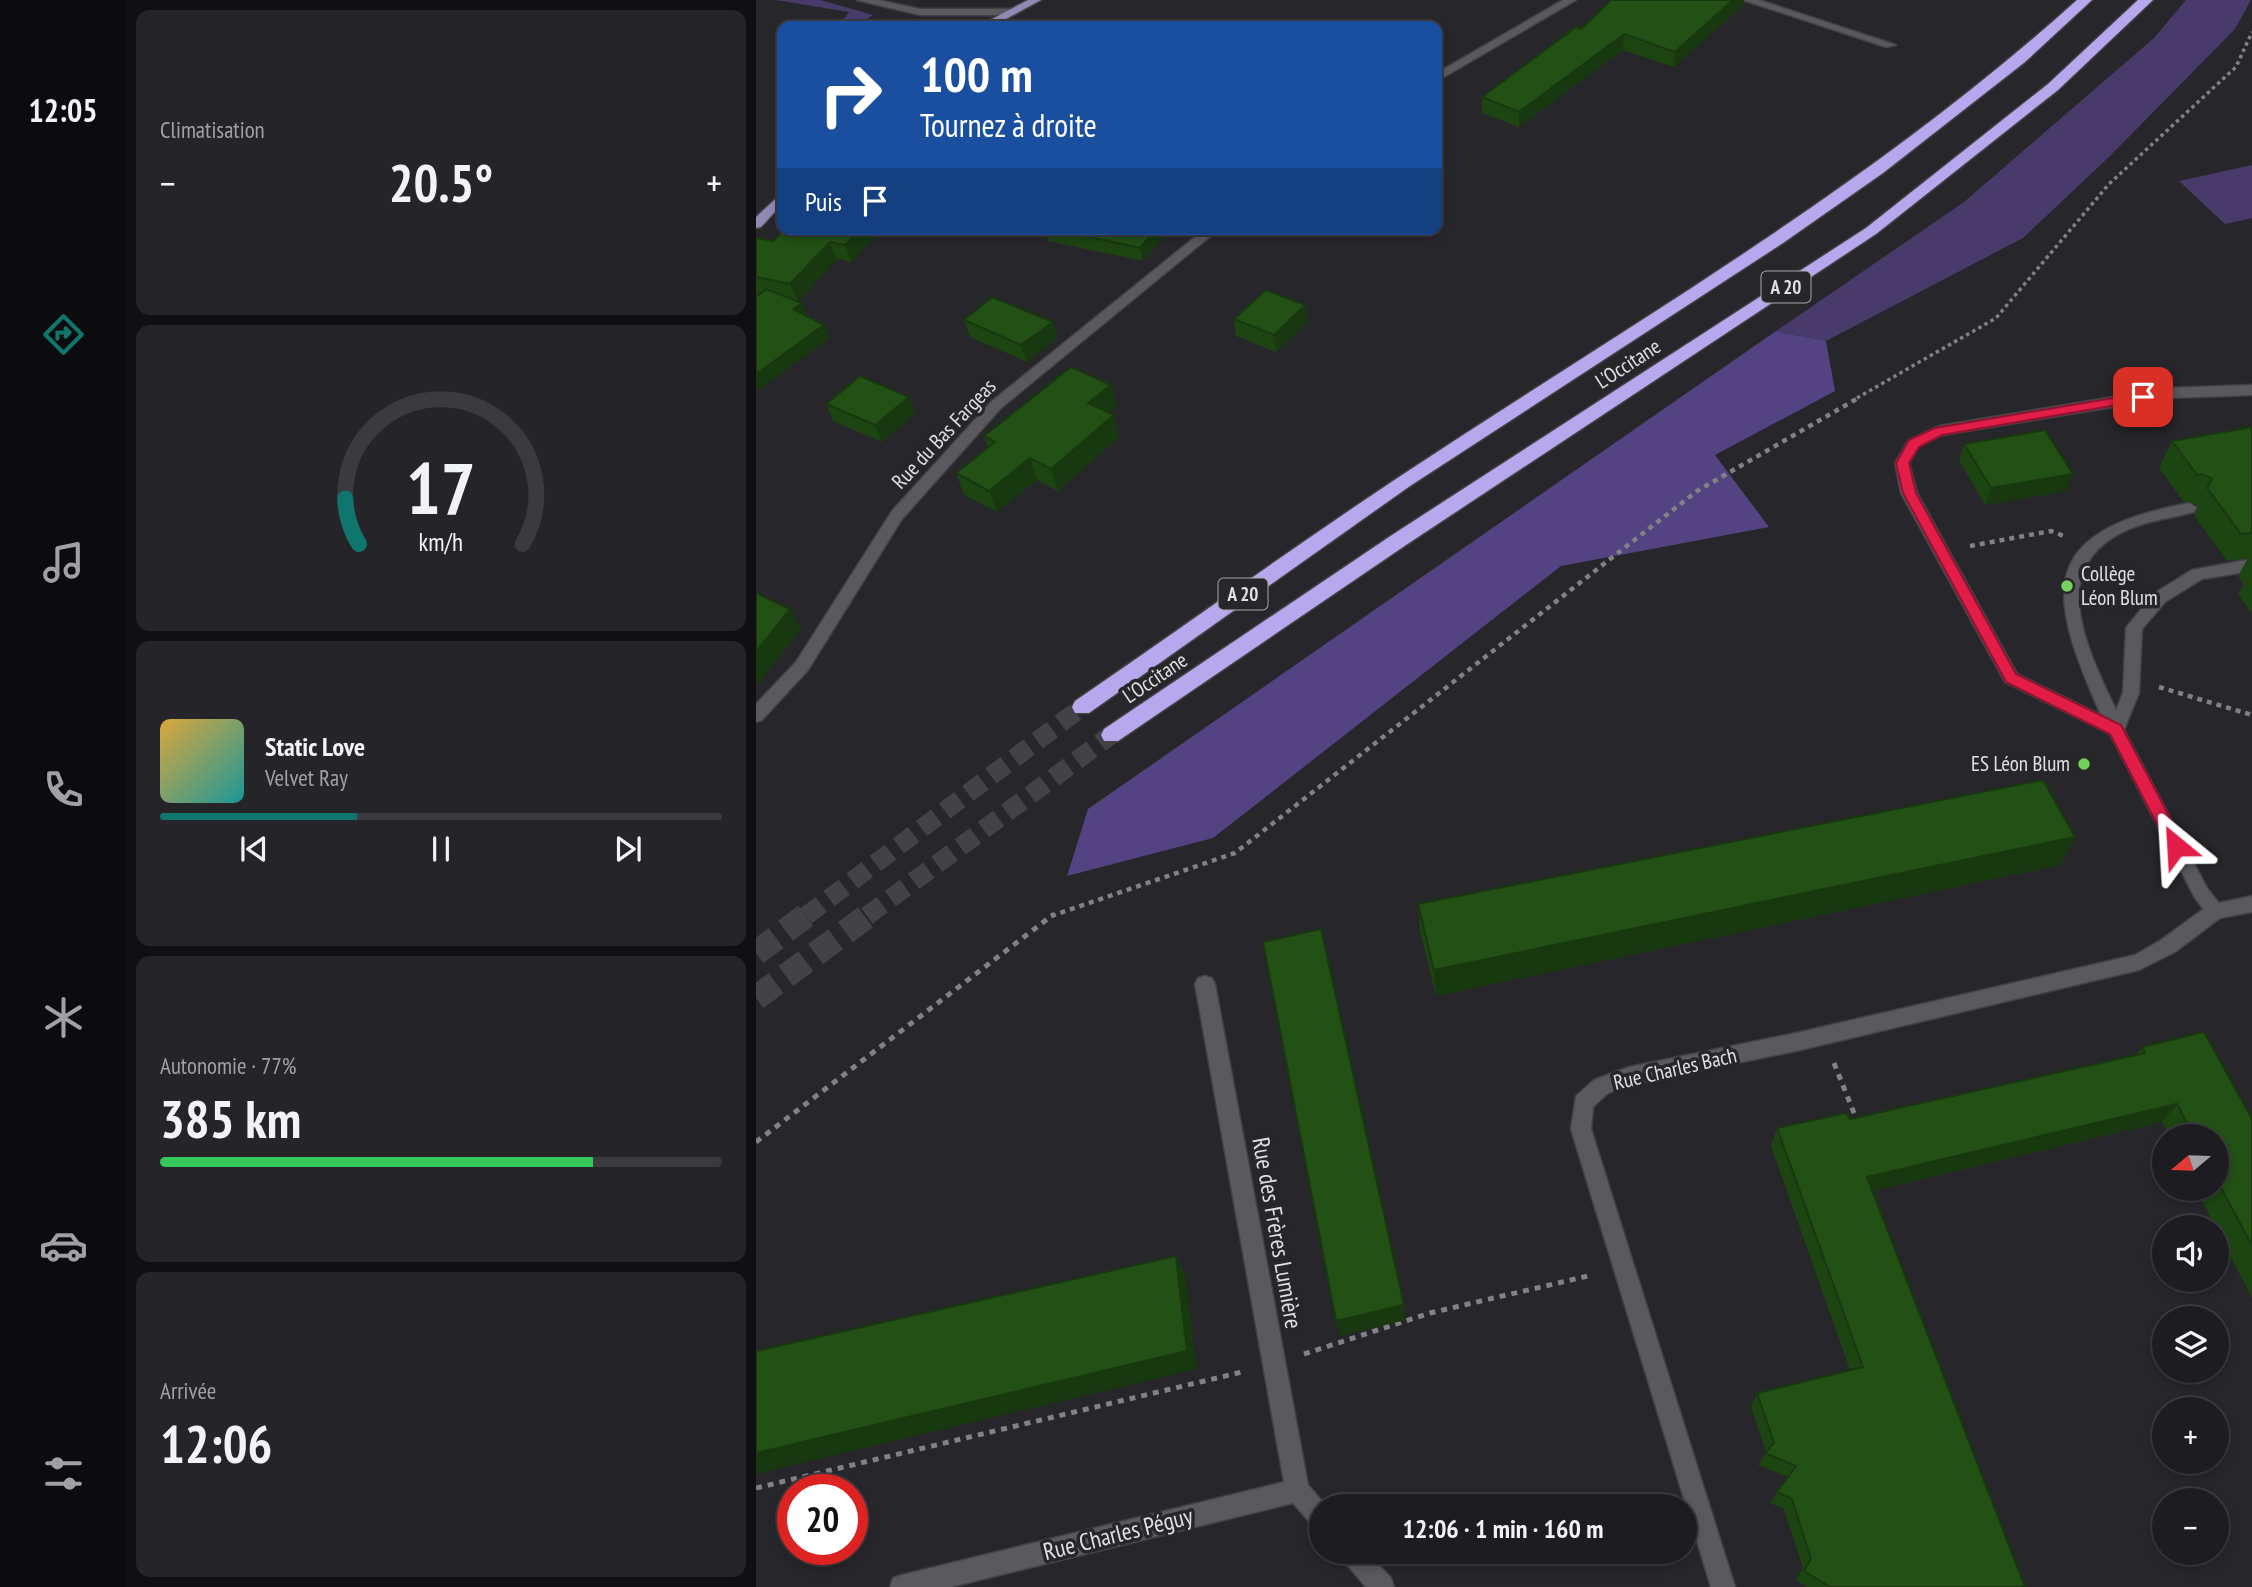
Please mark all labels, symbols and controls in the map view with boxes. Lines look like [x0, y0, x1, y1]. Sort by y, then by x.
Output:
text: 100 m [920, 42, 1033, 106]
icon: right [805, 49, 896, 140]
text: 12:05 [28, 89, 98, 131]
text: Tournez à droite [920, 104, 1097, 146]
text: Climatisation [160, 115, 265, 144]
text: 20.5° [389, 149, 493, 216]
text: − [160, 158, 176, 207]
text: + [706, 158, 722, 207]
icon: arrive [856, 182, 894, 220]
text: Puis [805, 185, 842, 218]
road number: A 20 [1762, 272, 1810, 302]
icon: directions [39, 310, 88, 359]
street label: L'Occitane [1590, 333, 1665, 395]
pin [2113, 367, 2173, 427]
street label: Rue du Bas Fargeas [886, 373, 1002, 494]
icon: arrive [2124, 378, 2162, 416]
text: 17 [406, 441, 476, 535]
text: km/h [419, 526, 463, 558]
icon: music [39, 538, 88, 587]
place label: Collège Léon Blum [2081, 560, 2158, 611]
marker: Collège Léon Blum [2059, 578, 2075, 594]
road number: A 20 [1218, 579, 1268, 610]
street label: L'Occitane [1117, 646, 1192, 709]
text: Static Love [265, 730, 365, 763]
place label: ES Léon Blum [1971, 750, 2070, 777]
marker: ES Léon Blum [2076, 756, 2092, 772]
text: Velvet Ray [265, 763, 348, 792]
icon: phone [39, 765, 88, 814]
position arrow [2139, 809, 2213, 883]
icon: previous [235, 830, 273, 868]
icon: pause [422, 830, 460, 868]
icon: next [609, 830, 647, 868]
icon: climate [39, 993, 88, 1042]
street label: Rue Charles Bach [1611, 1041, 1739, 1096]
text: Autonomie · 77% [160, 1051, 296, 1080]
text: 385 km [160, 1085, 301, 1152]
north arrow [2152, 1124, 2230, 1200]
map controls [2152, 1124, 2229, 1565]
street label: Rue des Frères Lumière [1245, 1135, 1310, 1331]
button: sound [2152, 1215, 2229, 1292]
icon: car [39, 1221, 88, 1270]
button: layers [2152, 1306, 2229, 1383]
text: Arrivée [160, 1376, 216, 1405]
button: + [2152, 1397, 2229, 1474]
text: 12:06 [160, 1410, 272, 1477]
icon: filters [39, 1449, 88, 1498]
speed limit sign: 20 [777, 1474, 868, 1565]
button: − [2152, 1488, 2229, 1565]
street label: Rue Charles Péguy [1040, 1500, 1196, 1567]
text: 12:06 · 1 min · 160 m [1403, 1512, 1603, 1545]

